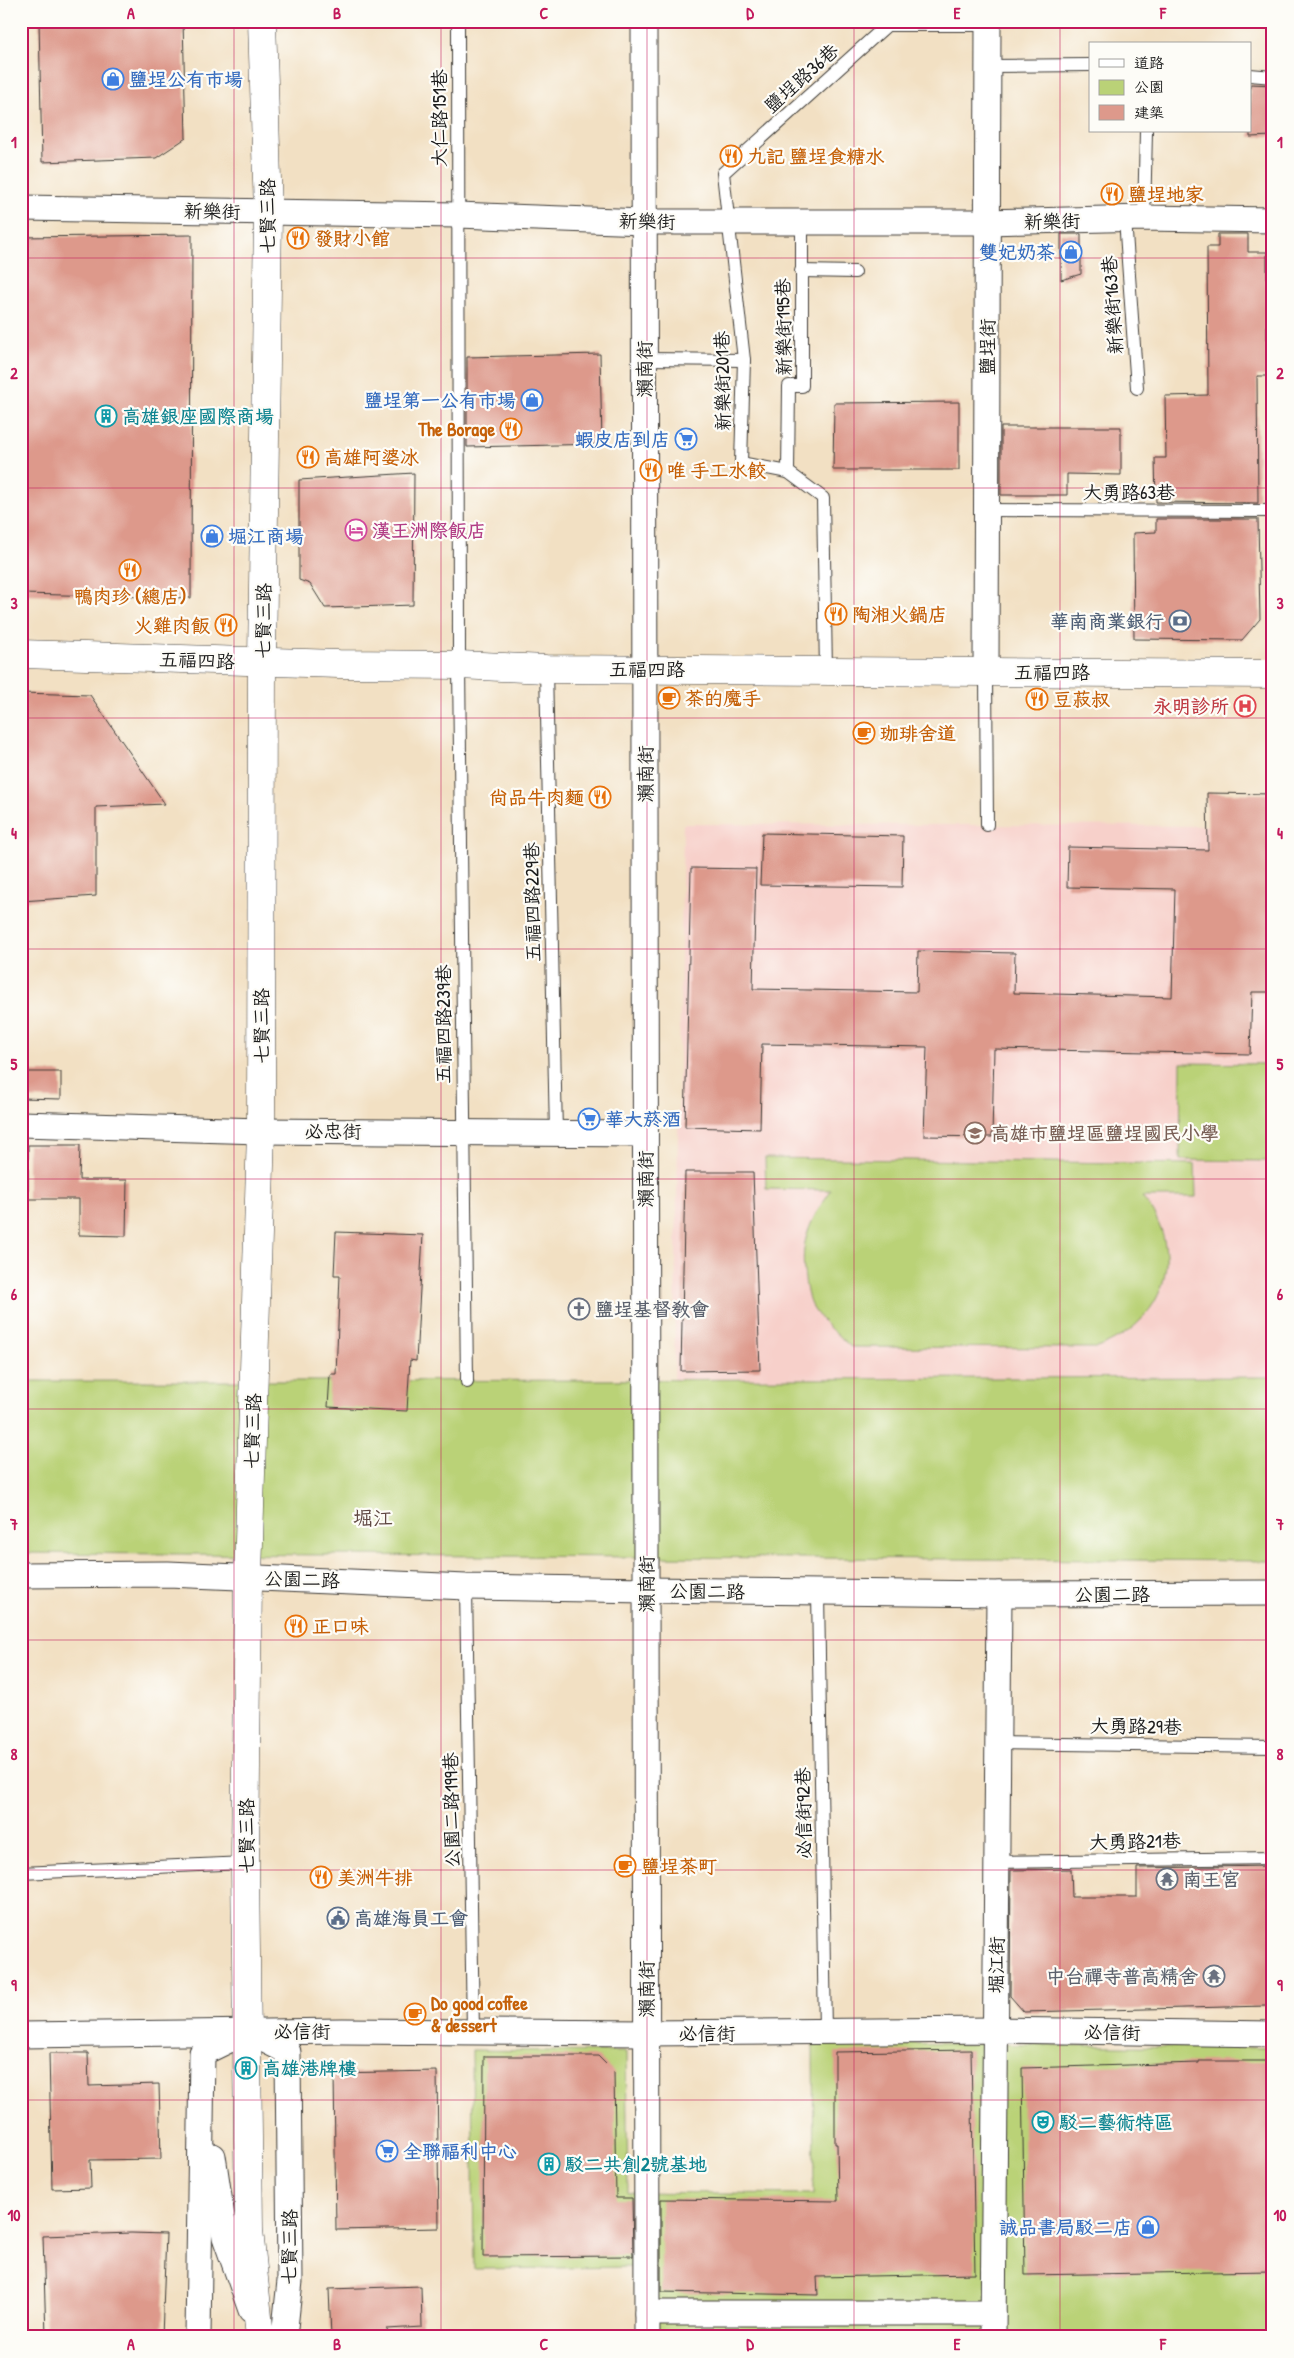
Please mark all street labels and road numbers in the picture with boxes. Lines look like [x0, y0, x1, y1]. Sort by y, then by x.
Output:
street label: 鹽埕路36巷 [758, 38, 844, 118]
street label: 大仁路151巷 [426, 69, 452, 167]
street label: 七賢三路 [254, 178, 280, 254]
street label: 新樂街 [183, 198, 241, 224]
street label: 新樂街 [618, 208, 676, 234]
street label: 新樂街 [1023, 208, 1081, 234]
street label: 新樂街163巷 [1096, 255, 1128, 355]
street label: 新樂街195巷 [769, 278, 797, 376]
street label: 鹽埕街 [974, 318, 1000, 376]
street label: 新樂街201巷 [708, 331, 736, 431]
street label: 瀨南街 [631, 340, 657, 398]
street label: 大勇路63巷 [1083, 479, 1175, 505]
street label: 七賢三路 [249, 583, 277, 659]
street label: 五福四路 [159, 646, 235, 674]
street label: 五福四路 [609, 656, 685, 682]
street label: 五福四路 [1014, 659, 1090, 685]
street label: 瀨南街 [632, 745, 658, 803]
street label: 五福四路229巷 [518, 842, 546, 962]
street label: 五福四路239巷 [430, 964, 456, 1084]
street label: 七賢三路 [248, 988, 274, 1064]
street label: 必忠街 [304, 1118, 362, 1144]
street label: 瀨南街 [632, 1150, 658, 1208]
street label: 七賢三路 [238, 1393, 266, 1469]
street label: 瀨南街 [633, 1555, 659, 1613]
street label: 公園二路 [264, 1565, 340, 1593]
street label: 公園二路 [669, 1577, 745, 1605]
street label: 公園二路 [1074, 1581, 1150, 1607]
street label: 大勇路29巷 [1090, 1712, 1182, 1740]
street label: 公園二路199巷 [437, 1752, 465, 1868]
street label: 必信街92巷 [789, 1767, 817, 1859]
street label: 七賢三路 [233, 1798, 259, 1874]
street label: 大勇路21巷 [1089, 1827, 1181, 1855]
street label: 堀江街 [983, 1936, 1009, 1994]
street label: 瀨南街 [633, 1960, 659, 2018]
street label: 必信街 [273, 2018, 331, 2044]
street label: 必信街 [1083, 2019, 1141, 2045]
street label: 必信街 [678, 2020, 736, 2046]
street label: 七賢三路 [275, 2209, 303, 2285]

